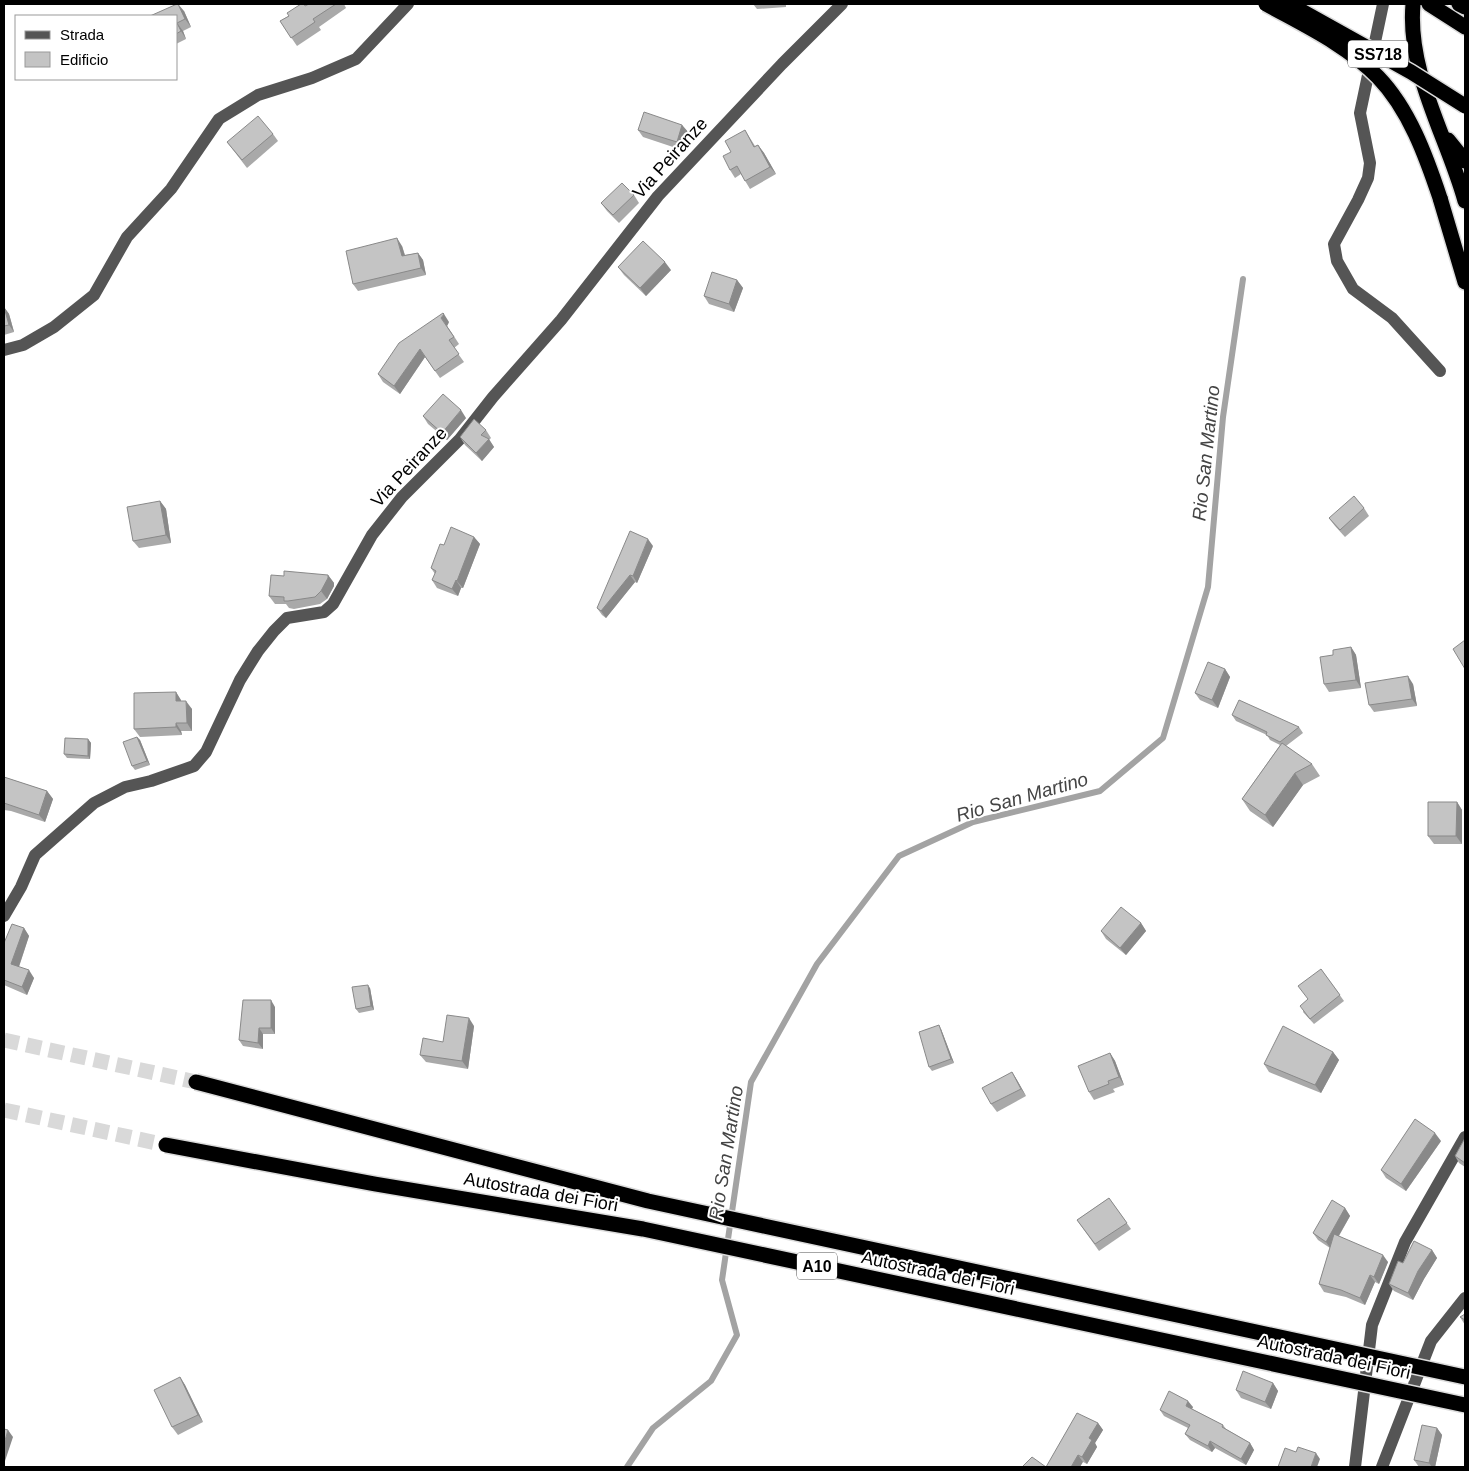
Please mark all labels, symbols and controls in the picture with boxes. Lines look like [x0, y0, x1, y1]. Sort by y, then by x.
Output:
legend [15, 15, 178, 80]
text: Strada [60, 26, 105, 43]
road number: SS718 [1348, 41, 1408, 68]
text: Edificio [60, 51, 108, 68]
street label: Via Peiranze [629, 114, 711, 202]
water label: Rio San Martino [1188, 384, 1224, 522]
street label: Via Peiranze [367, 423, 451, 511]
water label: Rio San Martino [954, 768, 1090, 826]
water label: Rio San Martino [705, 1084, 747, 1222]
street label: Autostrada dei Fiori [462, 1169, 620, 1215]
street label: Autostrada dei Fiori [860, 1247, 1016, 1299]
road number: A10 [797, 1252, 837, 1280]
street label: Autostrada dei Fiori [1256, 1331, 1412, 1383]

